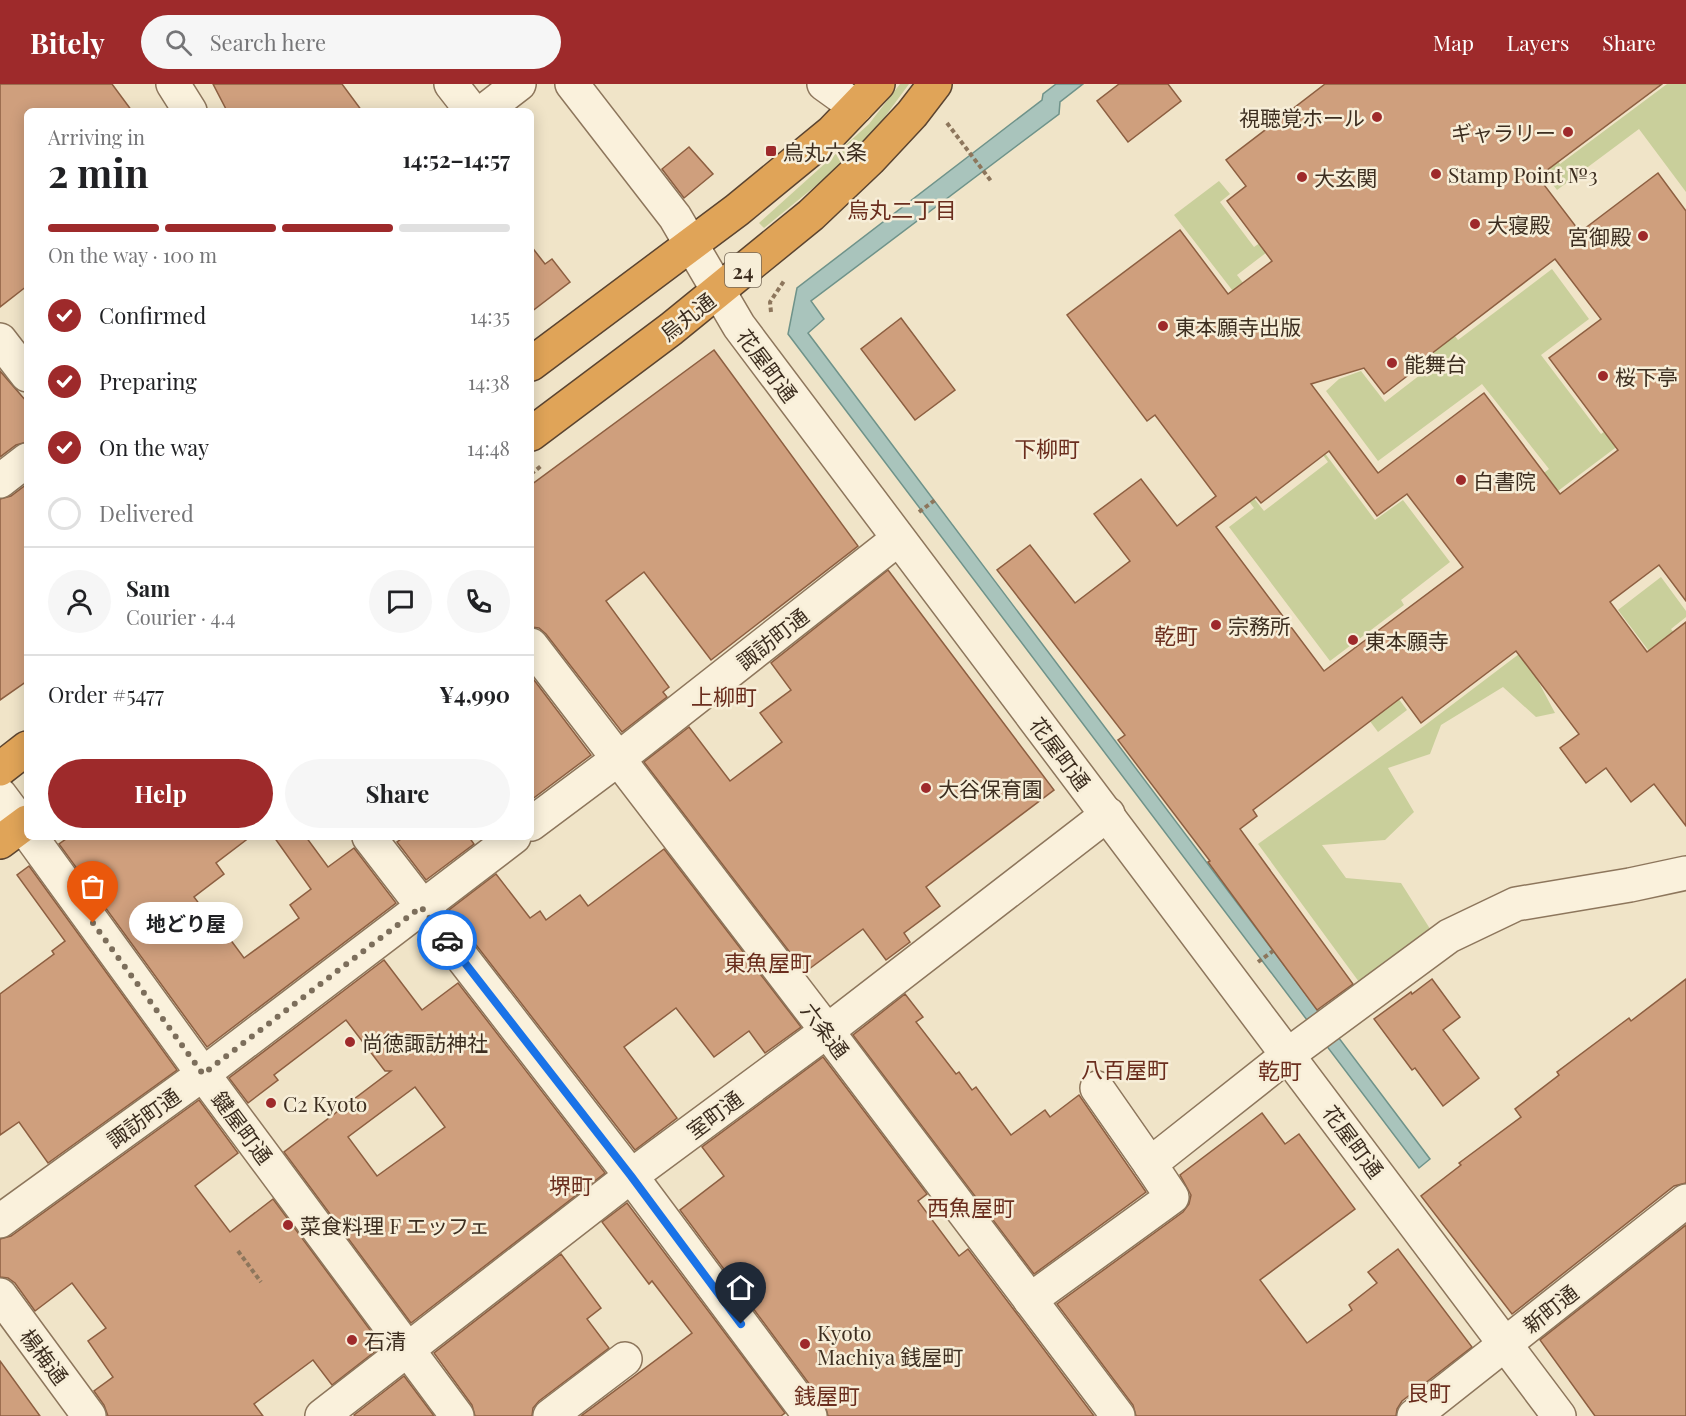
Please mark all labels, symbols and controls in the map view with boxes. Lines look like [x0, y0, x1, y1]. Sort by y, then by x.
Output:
search box [141, 15, 561, 69]
text: Bitely [30, 24, 105, 61]
icon: search [162, 26, 195, 59]
text: Search here [210, 27, 326, 57]
text: Map [1433, 28, 1474, 56]
text: Layers [1507, 28, 1569, 56]
text: Share [1602, 28, 1656, 56]
place label: 視聴覚ホール [1239, 103, 1365, 131]
marker: 視聴覚ホール [1370, 110, 1384, 124]
place label: ギャラリー [1451, 118, 1556, 146]
text: Arriving in [48, 123, 145, 150]
marker: ギャラリー [1561, 125, 1575, 139]
place label: 烏丸六条 [783, 137, 867, 165]
text: 14:52–14:57 [402, 144, 510, 174]
marker: 烏丸六条 [764, 144, 778, 158]
text: 2 min [48, 146, 149, 198]
place label: Stamp Point №3 [1448, 160, 1598, 188]
place label: 大玄関 [1314, 163, 1377, 191]
marker: Stamp Point №3 [1429, 167, 1443, 181]
marker: 大玄関 [1295, 170, 1309, 184]
district label: 烏丸二丁目 [847, 194, 957, 224]
place label: 大寝殿 [1487, 210, 1550, 238]
marker: 大寝殿 [1468, 217, 1482, 231]
place label: 宮御殿 [1568, 222, 1631, 250]
marker: 宮御殿 [1636, 229, 1650, 243]
text: On the way · 100 m [48, 241, 217, 268]
road number: 24 [725, 253, 761, 287]
street label: 烏丸通 [654, 286, 720, 346]
icon: check [48, 299, 81, 332]
text: Confirmed [99, 300, 206, 330]
text: 14:35 [470, 302, 510, 329]
place label: 東本願寺出版 [1175, 312, 1301, 340]
marker: 東本願寺出版 [1156, 319, 1170, 333]
street label: 花屋町通 [732, 323, 804, 407]
place label: 能舞台 [1404, 349, 1467, 377]
marker: 能舞台 [1385, 356, 1399, 370]
place label: 桜下亭 [1615, 362, 1678, 390]
icon: check [48, 365, 81, 398]
text: Preparing [99, 366, 197, 396]
text: 14:38 [468, 368, 510, 395]
marker: 桜下亭 [1596, 369, 1610, 383]
icon: check [48, 431, 81, 464]
text: On the way [99, 432, 209, 462]
district label: 下柳町 [1014, 433, 1080, 463]
text: 14:48 [467, 434, 510, 461]
place label: 白書院 [1473, 466, 1536, 494]
marker: 白書院 [1454, 473, 1468, 487]
text: Delivered [99, 498, 194, 528]
button: person [48, 570, 111, 633]
button: chat [369, 570, 432, 633]
button: phone [447, 570, 510, 633]
text: Sam [126, 573, 170, 603]
street label: 諏訪町通 [730, 601, 814, 675]
text: Courier · 4.4 [126, 603, 235, 630]
place label: 宗務所 [1228, 611, 1291, 639]
marker: 宗務所 [1209, 618, 1223, 632]
district label: 乾町 [1154, 620, 1198, 650]
place label: 東本願寺 [1365, 626, 1449, 654]
marker: 東本願寺 [1346, 633, 1360, 647]
text: Order #5477 [48, 679, 164, 709]
text: ¥4,990 [439, 679, 510, 709]
district label: 上柳町 [691, 681, 757, 711]
street label: 花屋町通 [1025, 711, 1097, 795]
button: Help [48, 759, 273, 828]
button: Share [285, 759, 510, 828]
place label: 大谷保育園 [938, 774, 1043, 802]
marker: 大谷保育園 [919, 781, 933, 795]
pin [67, 861, 118, 923]
icon: bag [76, 870, 109, 903]
callout: 地どり屋 [129, 902, 243, 944]
text: 地どり屋 [146, 909, 226, 936]
courier [417, 910, 477, 970]
icon: car [431, 924, 464, 957]
district label: 東魚屋町 [724, 947, 812, 977]
street label: 六条通 [796, 996, 856, 1064]
place label: 尚徳諏訪神社 [362, 1028, 488, 1056]
marker: 尚徳諏訪神社 [343, 1035, 357, 1049]
district label: 八百屋町 [1081, 1054, 1169, 1084]
district label: 乾町 [1258, 1055, 1302, 1085]
street label: 諏訪町通 [101, 1081, 185, 1153]
street label: 室町通 [680, 1084, 748, 1144]
street label: 鍵屋町通 [207, 1085, 279, 1169]
place label: C2 Kyoto [283, 1089, 367, 1117]
marker: C2 Kyoto [264, 1096, 278, 1110]
street label: 花屋町通 [1318, 1099, 1390, 1183]
district label: 堺町 [549, 1170, 593, 1200]
district label: 西魚屋町 [927, 1192, 1015, 1222]
place label: 菜食料理 F エッフェ [300, 1211, 490, 1239]
marker: 菜食料理 F エッフェ [281, 1218, 295, 1232]
pin [715, 1262, 766, 1324]
icon: home [724, 1271, 757, 1304]
street label: 新町通 [1517, 1278, 1583, 1338]
place label: Kyoto Machiya 銭屋町 [817, 1318, 963, 1370]
street label: 楊梅通 [15, 1322, 75, 1390]
place label: 石清 [364, 1326, 406, 1354]
marker: 石清 [345, 1333, 359, 1347]
marker: Kyoto Machiya 銭屋町 [798, 1337, 812, 1351]
district label: 艮町 [1407, 1377, 1451, 1407]
district label: 銭屋町 [794, 1380, 860, 1410]

